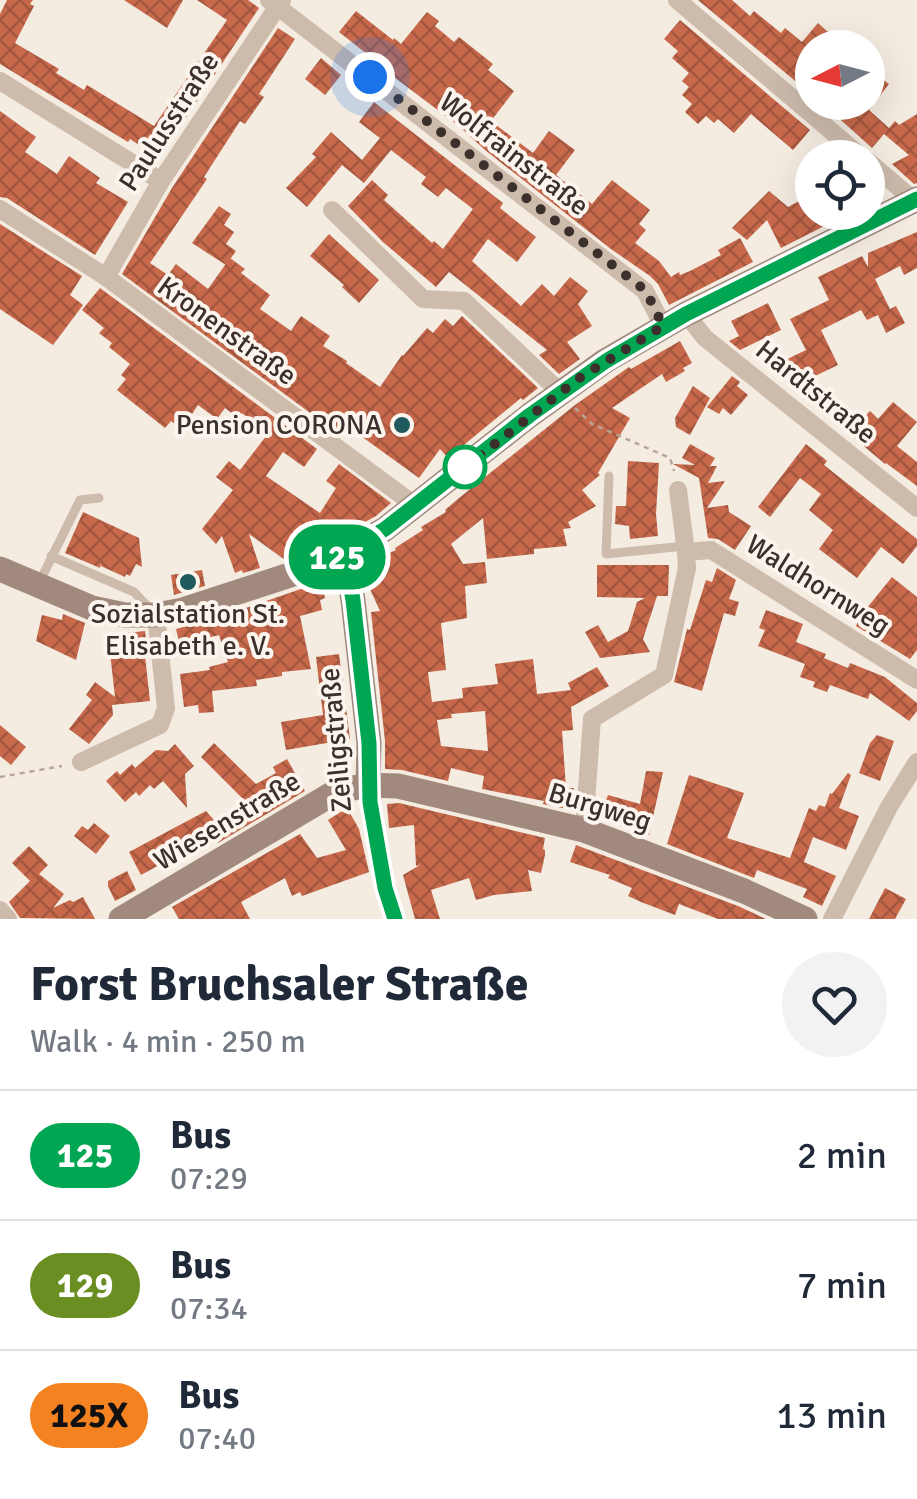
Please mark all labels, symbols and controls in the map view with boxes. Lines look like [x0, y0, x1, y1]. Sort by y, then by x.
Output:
north arrow [795, 30, 885, 120]
map controls [795, 30, 885, 230]
street label: Paulusstraße [112, 46, 226, 198]
your location [345, 52, 395, 102]
street label: Wolfrainstraße [432, 85, 596, 223]
button: locate [795, 140, 885, 230]
street label: Kronenstraße [151, 269, 303, 393]
street label: Hardtstraße [749, 333, 883, 451]
place label: Pension CORONA [176, 408, 382, 442]
marker: Pension CORONA [391, 414, 413, 436]
unlabelled marker [444, 446, 486, 488]
line badge: 125 [280, 524, 394, 590]
street label: Waldhornweg [740, 527, 896, 643]
text: 125 [309, 536, 365, 579]
marker: Sozialstation St. Elisabeth e. V. [177, 571, 199, 593]
place label: Sozialstation St. Elisabeth e. V. [91, 597, 285, 663]
street label: Zeiligstraße [313, 666, 359, 814]
street label: Wiesenstraße [148, 764, 306, 878]
street label: Burgweg [544, 775, 656, 839]
button: heart [782, 952, 887, 1057]
text: Forst Bruchsaler Straße [30, 955, 528, 1014]
text: Walk · 4 min · 250 m [30, 1022, 306, 1061]
text: Bus [170, 1112, 231, 1159]
text: 2 min [797, 1132, 887, 1179]
text: 125 [57, 1134, 113, 1177]
text: 07:29 [170, 1159, 248, 1198]
text: Bus [170, 1242, 231, 1289]
text: 7 min [797, 1262, 887, 1309]
text: 129 [57, 1264, 113, 1307]
text: 07:34 [170, 1289, 248, 1328]
text: Bus [178, 1372, 239, 1419]
text: 13 min [776, 1392, 887, 1439]
text: 125X [50, 1394, 128, 1437]
text: 07:40 [178, 1419, 256, 1458]

